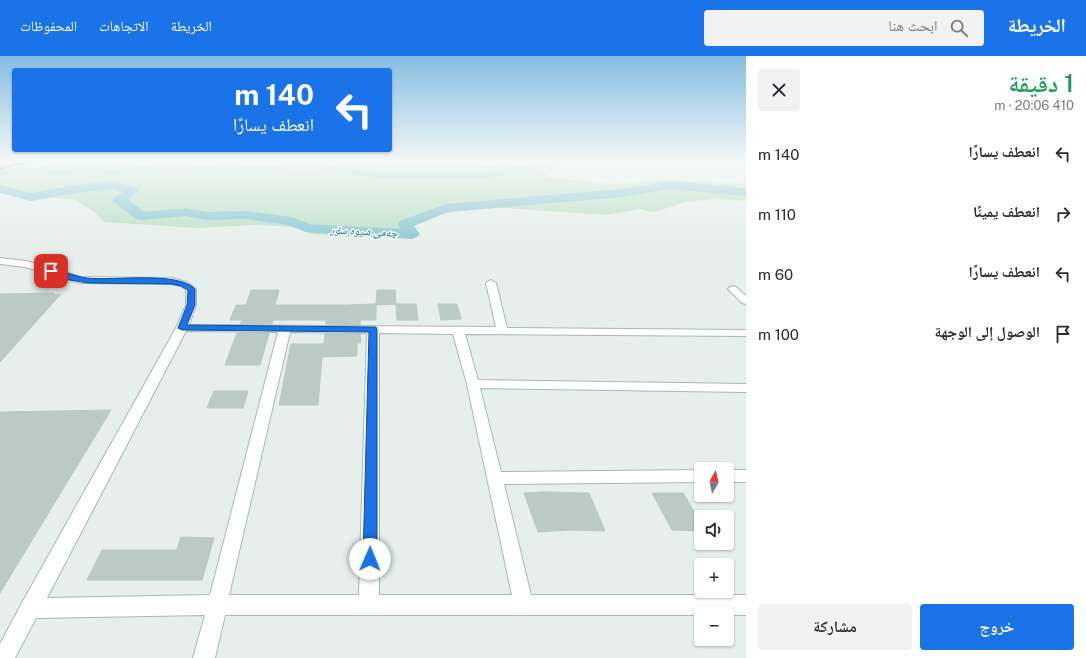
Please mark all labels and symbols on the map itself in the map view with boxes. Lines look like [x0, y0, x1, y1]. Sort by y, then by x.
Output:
water label: چەمی شیوە سۆر [329, 223, 399, 240]
pin [34, 254, 68, 288]
north arrow [694, 462, 734, 502]
position arrow [349, 538, 391, 580]

